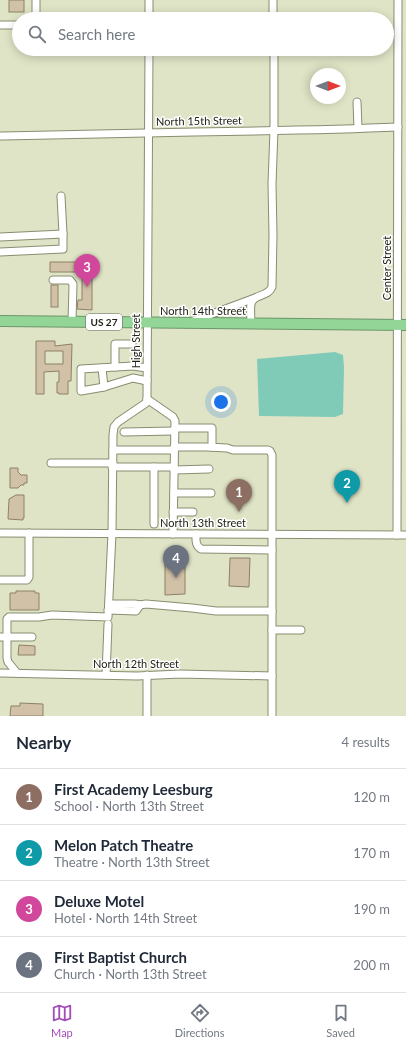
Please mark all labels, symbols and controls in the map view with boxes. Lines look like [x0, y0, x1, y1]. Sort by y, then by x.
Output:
search box [12, 12, 394, 56]
icon: search [26, 23, 48, 45]
text: Search here [58, 25, 135, 43]
north arrow [310, 68, 346, 104]
street label: North 15th Street [156, 113, 242, 128]
street label: Center Street [380, 236, 393, 300]
pin: 3 [74, 254, 100, 287]
street label: North 14th Street [160, 304, 246, 317]
road number: US 27 [86, 314, 122, 330]
street label: High Street [129, 314, 142, 368]
your location [211, 392, 231, 412]
pin: 2 [334, 470, 360, 503]
pin: 1 [226, 479, 252, 512]
street label: North 13th Street [160, 516, 246, 529]
pin: 4 [163, 545, 189, 578]
street label: North 12th Street [93, 657, 179, 670]
text: Nearby [16, 732, 71, 753]
text: 4 results [342, 734, 390, 750]
text: First Academy Leesburg [54, 780, 213, 798]
text: 1 [25, 789, 33, 805]
text: 120 m [353, 789, 390, 805]
text: School · North 13th Street [54, 798, 204, 814]
text: Melon Patch Theatre [54, 836, 193, 854]
text: 2 [25, 845, 33, 861]
text: 170 m [353, 845, 390, 861]
text: Theatre · North 13th Street [54, 854, 210, 870]
text: Deluxe Motel [54, 892, 144, 910]
text: 3 [25, 901, 33, 917]
text: 190 m [353, 901, 390, 917]
text: Hotel · North 14th Street [54, 910, 197, 926]
text: First Baptist Church [54, 948, 187, 966]
text: 4 [25, 957, 33, 973]
text: 200 m [353, 957, 390, 973]
text: Church · North 13th Street [54, 966, 207, 982]
tab: Map [51, 1002, 73, 1039]
tab: Directions [175, 1002, 224, 1039]
tab: Saved [326, 1002, 355, 1039]

